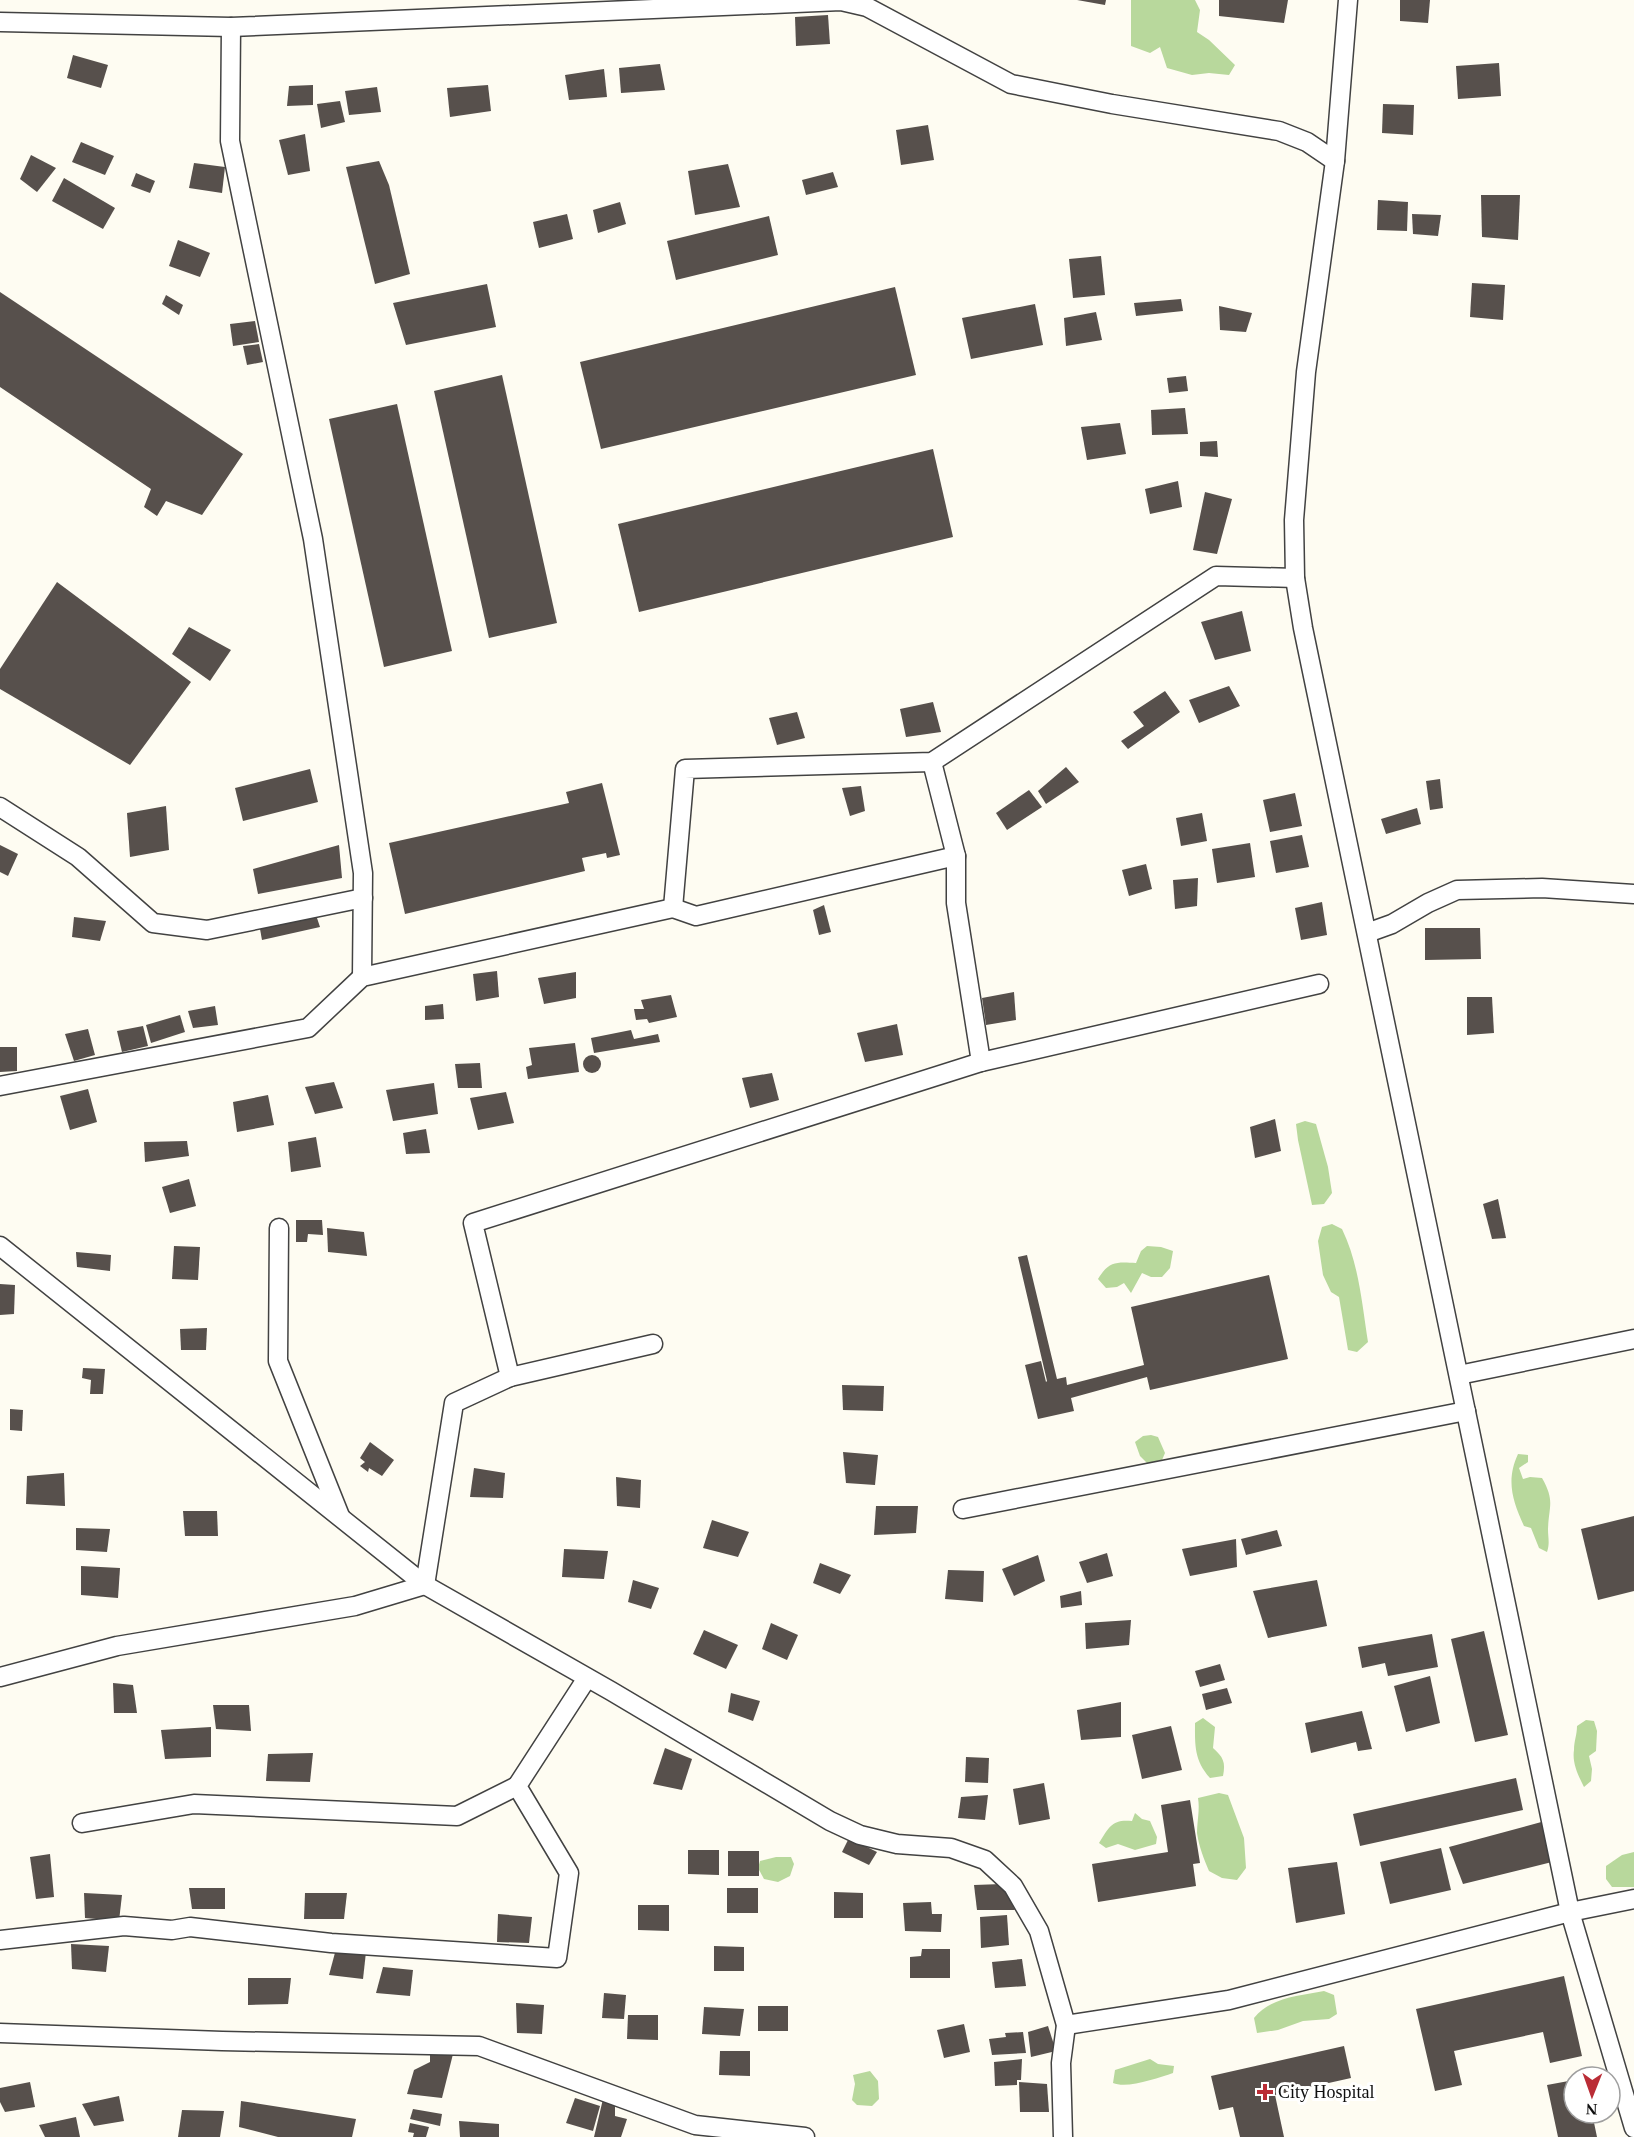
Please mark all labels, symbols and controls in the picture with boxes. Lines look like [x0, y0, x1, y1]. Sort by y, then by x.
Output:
north arrow [1562, 2065, 1622, 2125]
place label: City Hospital [1278, 2082, 1375, 2102]
marker: City Hospital [1256, 2083, 1274, 2101]
text: N [1585, 2101, 1598, 2118]

